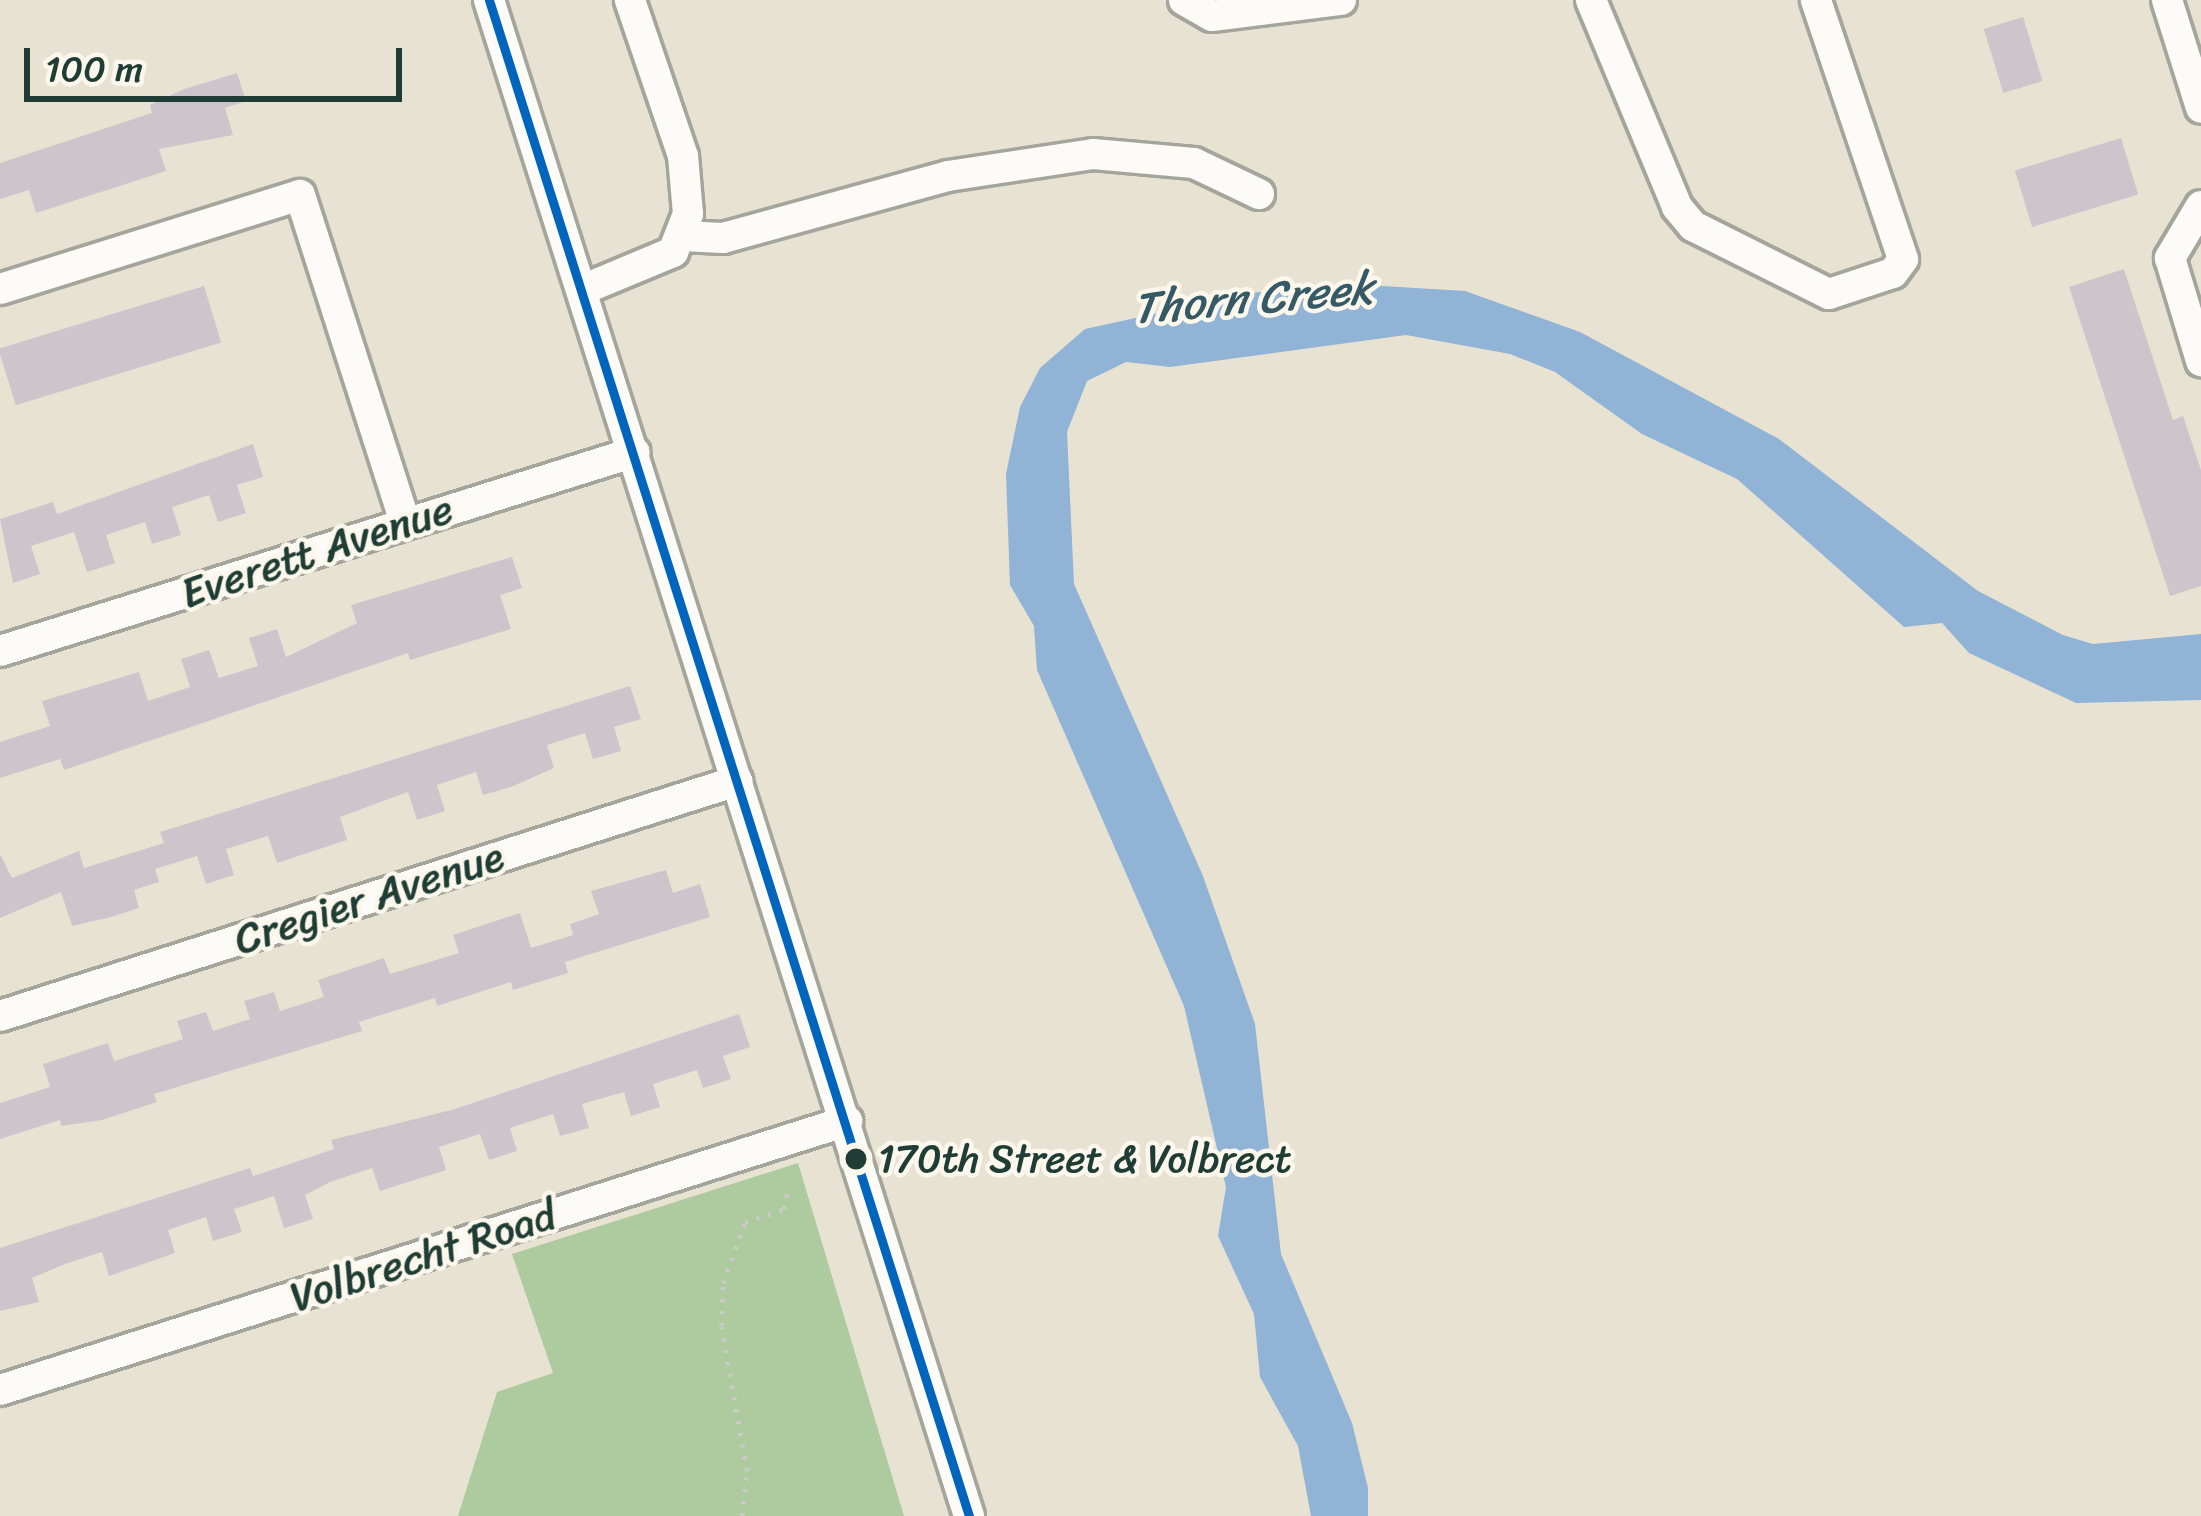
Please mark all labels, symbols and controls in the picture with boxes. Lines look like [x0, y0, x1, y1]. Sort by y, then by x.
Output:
scale bar [30, 24, 408, 98]
text: 100 m [45, 37, 143, 101]
water label: Thorn Creek [1130, 262, 1376, 336]
street label: Everett Avenue [175, 483, 459, 619]
street label: Cregier Avenue [228, 831, 510, 965]
place label: 170th Street & Volbrect [878, 1136, 1292, 1182]
marker: 170th Street & Volbrect [845, 1148, 867, 1170]
street label: Volbrecht Road [284, 1189, 562, 1323]

